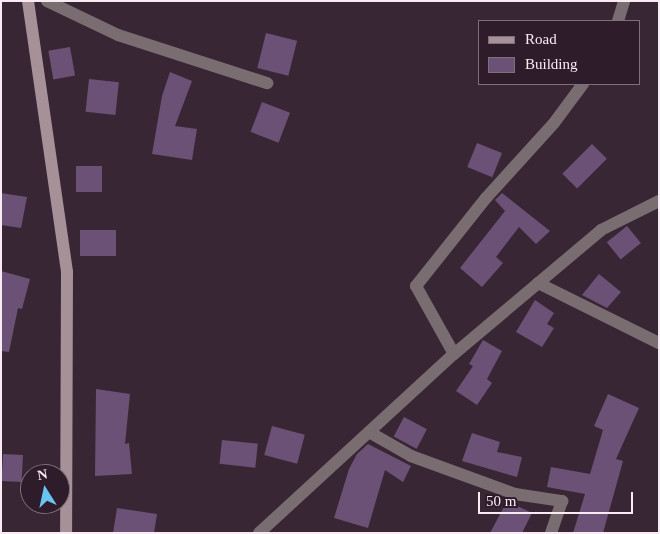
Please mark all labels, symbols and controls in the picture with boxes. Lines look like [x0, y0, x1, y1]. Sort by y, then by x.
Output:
legend [478, 20, 640, 85]
text: Road [525, 31, 557, 47]
text: Building [525, 56, 578, 72]
north arrow [20, 464, 70, 514]
text: N [36, 466, 49, 483]
scale bar [480, 482, 635, 514]
text: 50 m [486, 493, 516, 509]

